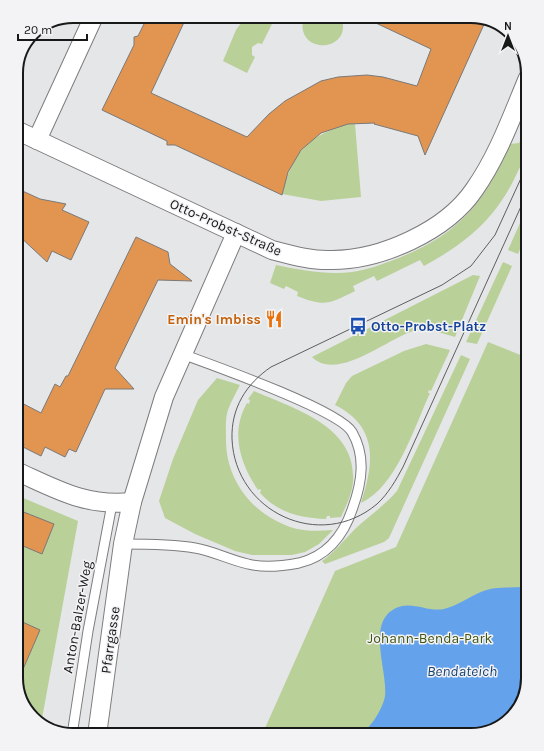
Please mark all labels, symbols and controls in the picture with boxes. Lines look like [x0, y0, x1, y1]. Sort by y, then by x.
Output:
scale bar [18, 16, 87, 42]
north arrow [488, 16, 528, 56]
text: N [504, 20, 512, 33]
text: 20 m [24, 23, 52, 37]
street label: Otto-Probst-Straße [167, 195, 284, 260]
restaurant icon: Emin's Imbiss [264, 309, 284, 329]
place label: Emin's Imbiss [167, 311, 261, 328]
bus stop icon: Otto-Probst-Platz [348, 316, 368, 336]
place label: Otto-Probst-Platz [371, 318, 486, 335]
street label: Anton-Balzer-Weg [59, 559, 96, 675]
street label: Pfarrgasse [97, 605, 124, 675]
park label: Johann-Benda-Park [368, 630, 493, 647]
water label: Bendateich [427, 662, 497, 680]

